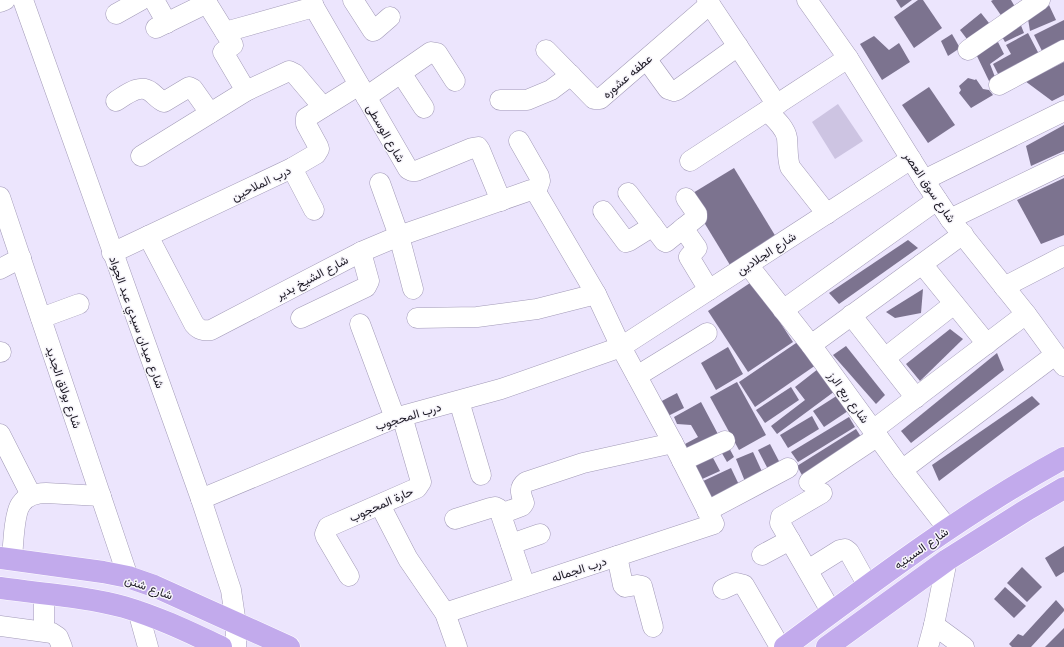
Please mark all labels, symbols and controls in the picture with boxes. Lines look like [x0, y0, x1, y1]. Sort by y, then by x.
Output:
street label: عطفه عشوره [599, 51, 656, 102]
street label: شارع الوسطى [362, 101, 409, 166]
street label: شارع سوق العصر [899, 148, 959, 226]
street label: درب الملاحين [229, 162, 294, 205]
street label: شارع الجلادين [733, 228, 800, 279]
street label: شارع الشيخ بدير [273, 252, 351, 304]
street label: شارع ميدان سيدي عبد الجواد [103, 254, 168, 391]
street label: شارع بولاق الجديد [41, 344, 85, 431]
street label: شارع ربع الرز [823, 367, 873, 427]
street label: درب المحجوب [373, 399, 443, 434]
street label: حارة المحجوب [347, 483, 416, 526]
street label: شارع السبتيه [891, 524, 952, 574]
street label: درب الجماله [550, 553, 609, 586]
street label: شارع شنن [122, 571, 175, 604]

